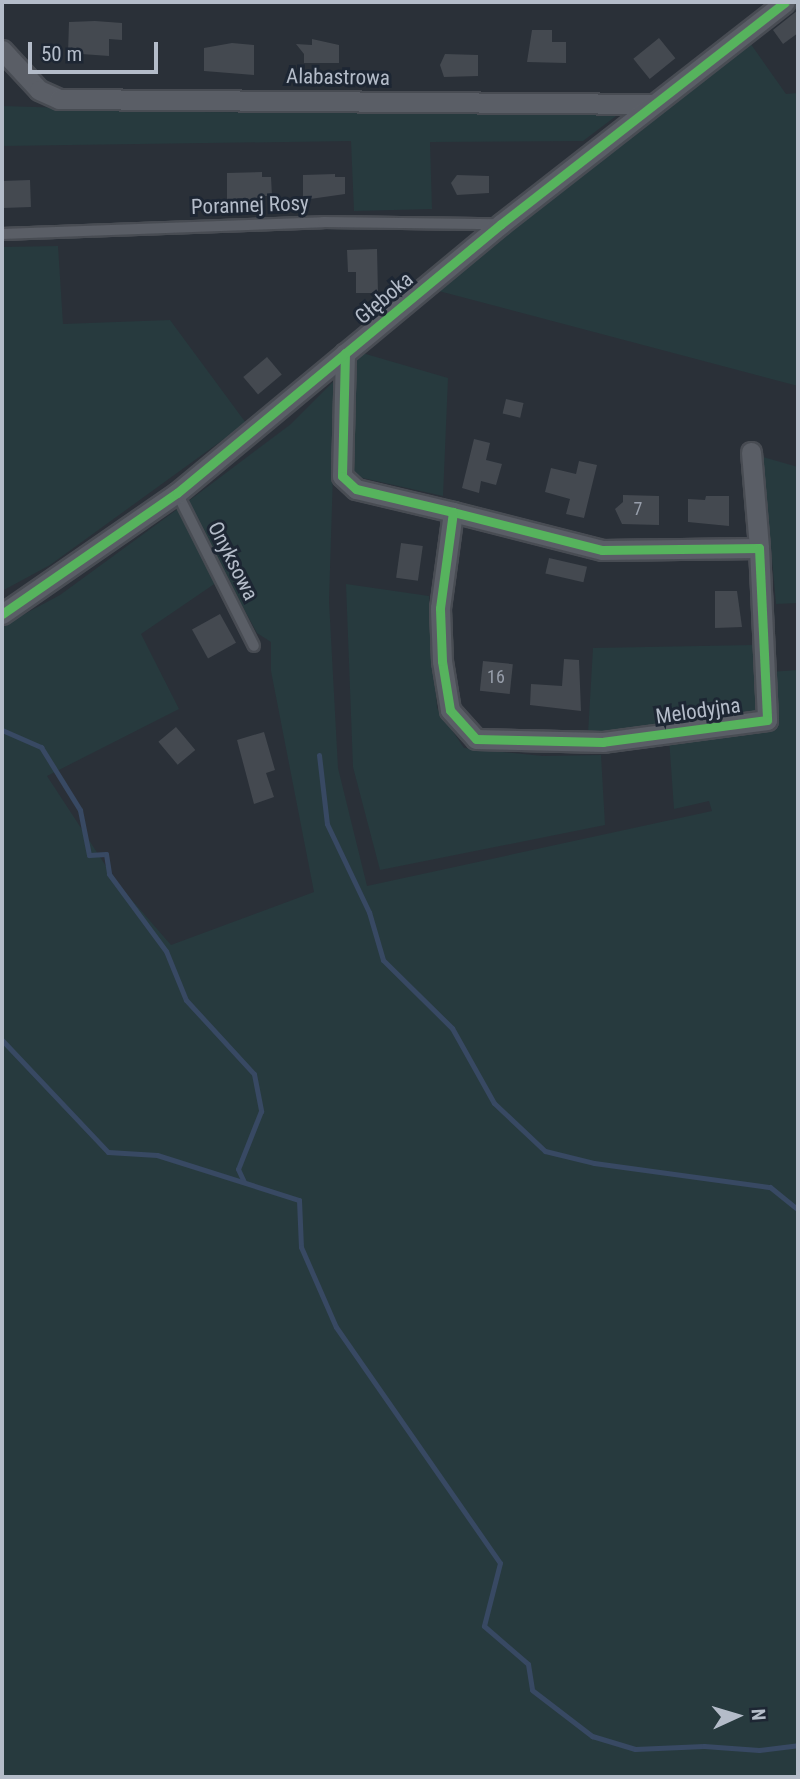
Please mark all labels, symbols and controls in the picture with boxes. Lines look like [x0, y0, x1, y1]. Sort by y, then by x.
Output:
scale bar [32, 28, 161, 72]
text: 50 m [41, 42, 82, 66]
street label: Alabastrowa [286, 63, 390, 91]
street label: Porannej Rosy [191, 190, 309, 220]
street label: Głęboka [350, 267, 418, 329]
house number: 7 [634, 498, 642, 520]
street label: Onyksowa [203, 517, 263, 605]
house number: 16 [487, 666, 505, 688]
street label: Melodyjna [654, 693, 742, 729]
north arrow [702, 1681, 772, 1751]
text: N [747, 1708, 770, 1721]

